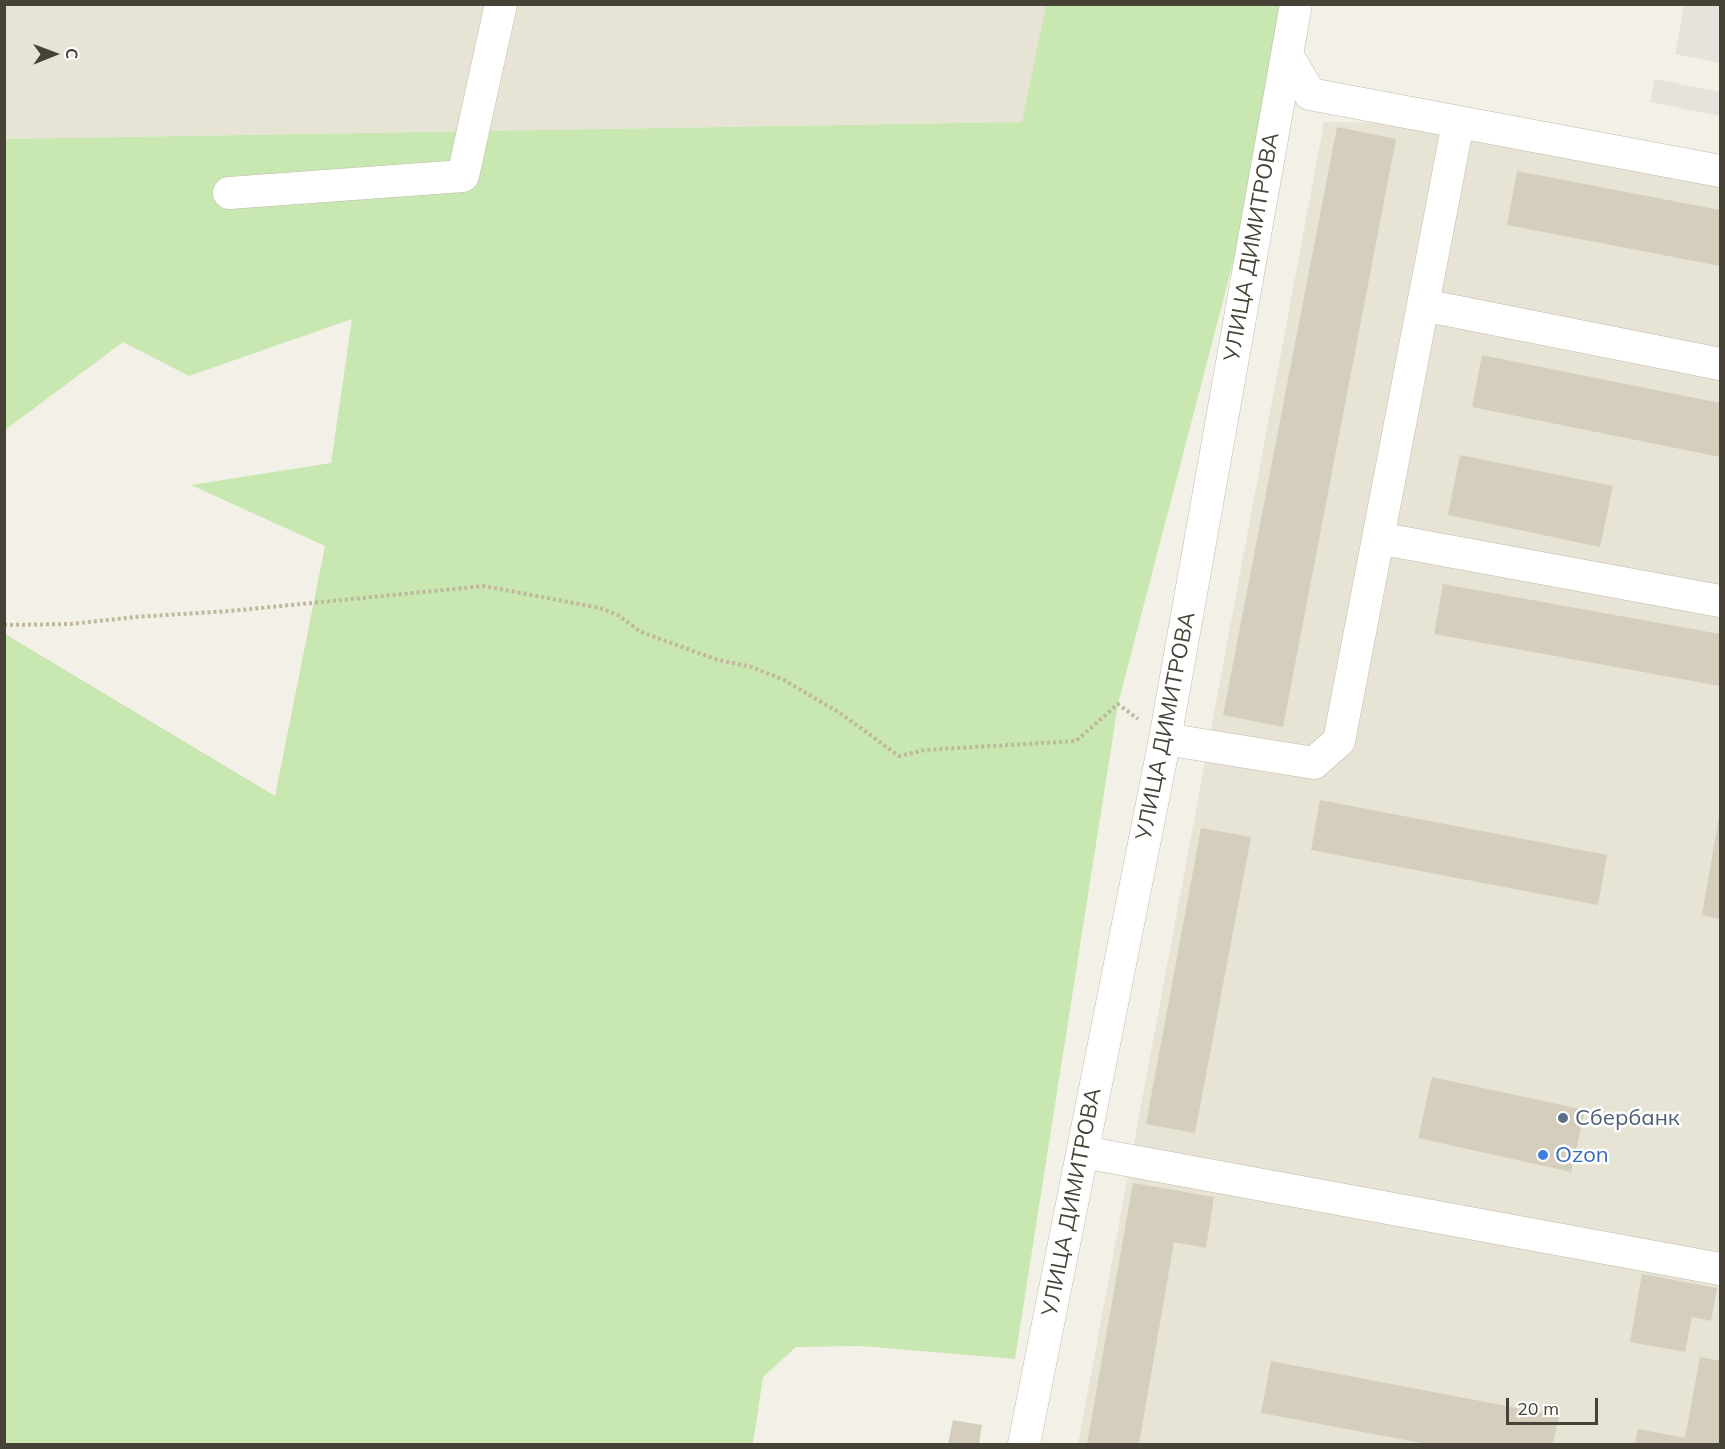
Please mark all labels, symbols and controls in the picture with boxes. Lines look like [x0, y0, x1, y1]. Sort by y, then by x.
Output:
north arrow [24, 24, 84, 84]
text: С [62, 48, 82, 59]
street label: УЛИЦА ДИМИТРОВА [1219, 130, 1285, 364]
street label: УЛИЦА ДИМИТРОВА [1131, 610, 1201, 842]
street label: УЛИЦА ДИМИТРОВА [1037, 1086, 1107, 1318]
place label: Сбербанк [1575, 1105, 1680, 1131]
marker: Сбербанк [1556, 1111, 1570, 1125]
place label: Ozon [1555, 1142, 1609, 1168]
marker: Ozon [1536, 1148, 1550, 1162]
scale bar [1509, 1386, 1600, 1424]
text: 20 m [1517, 1397, 1559, 1420]

